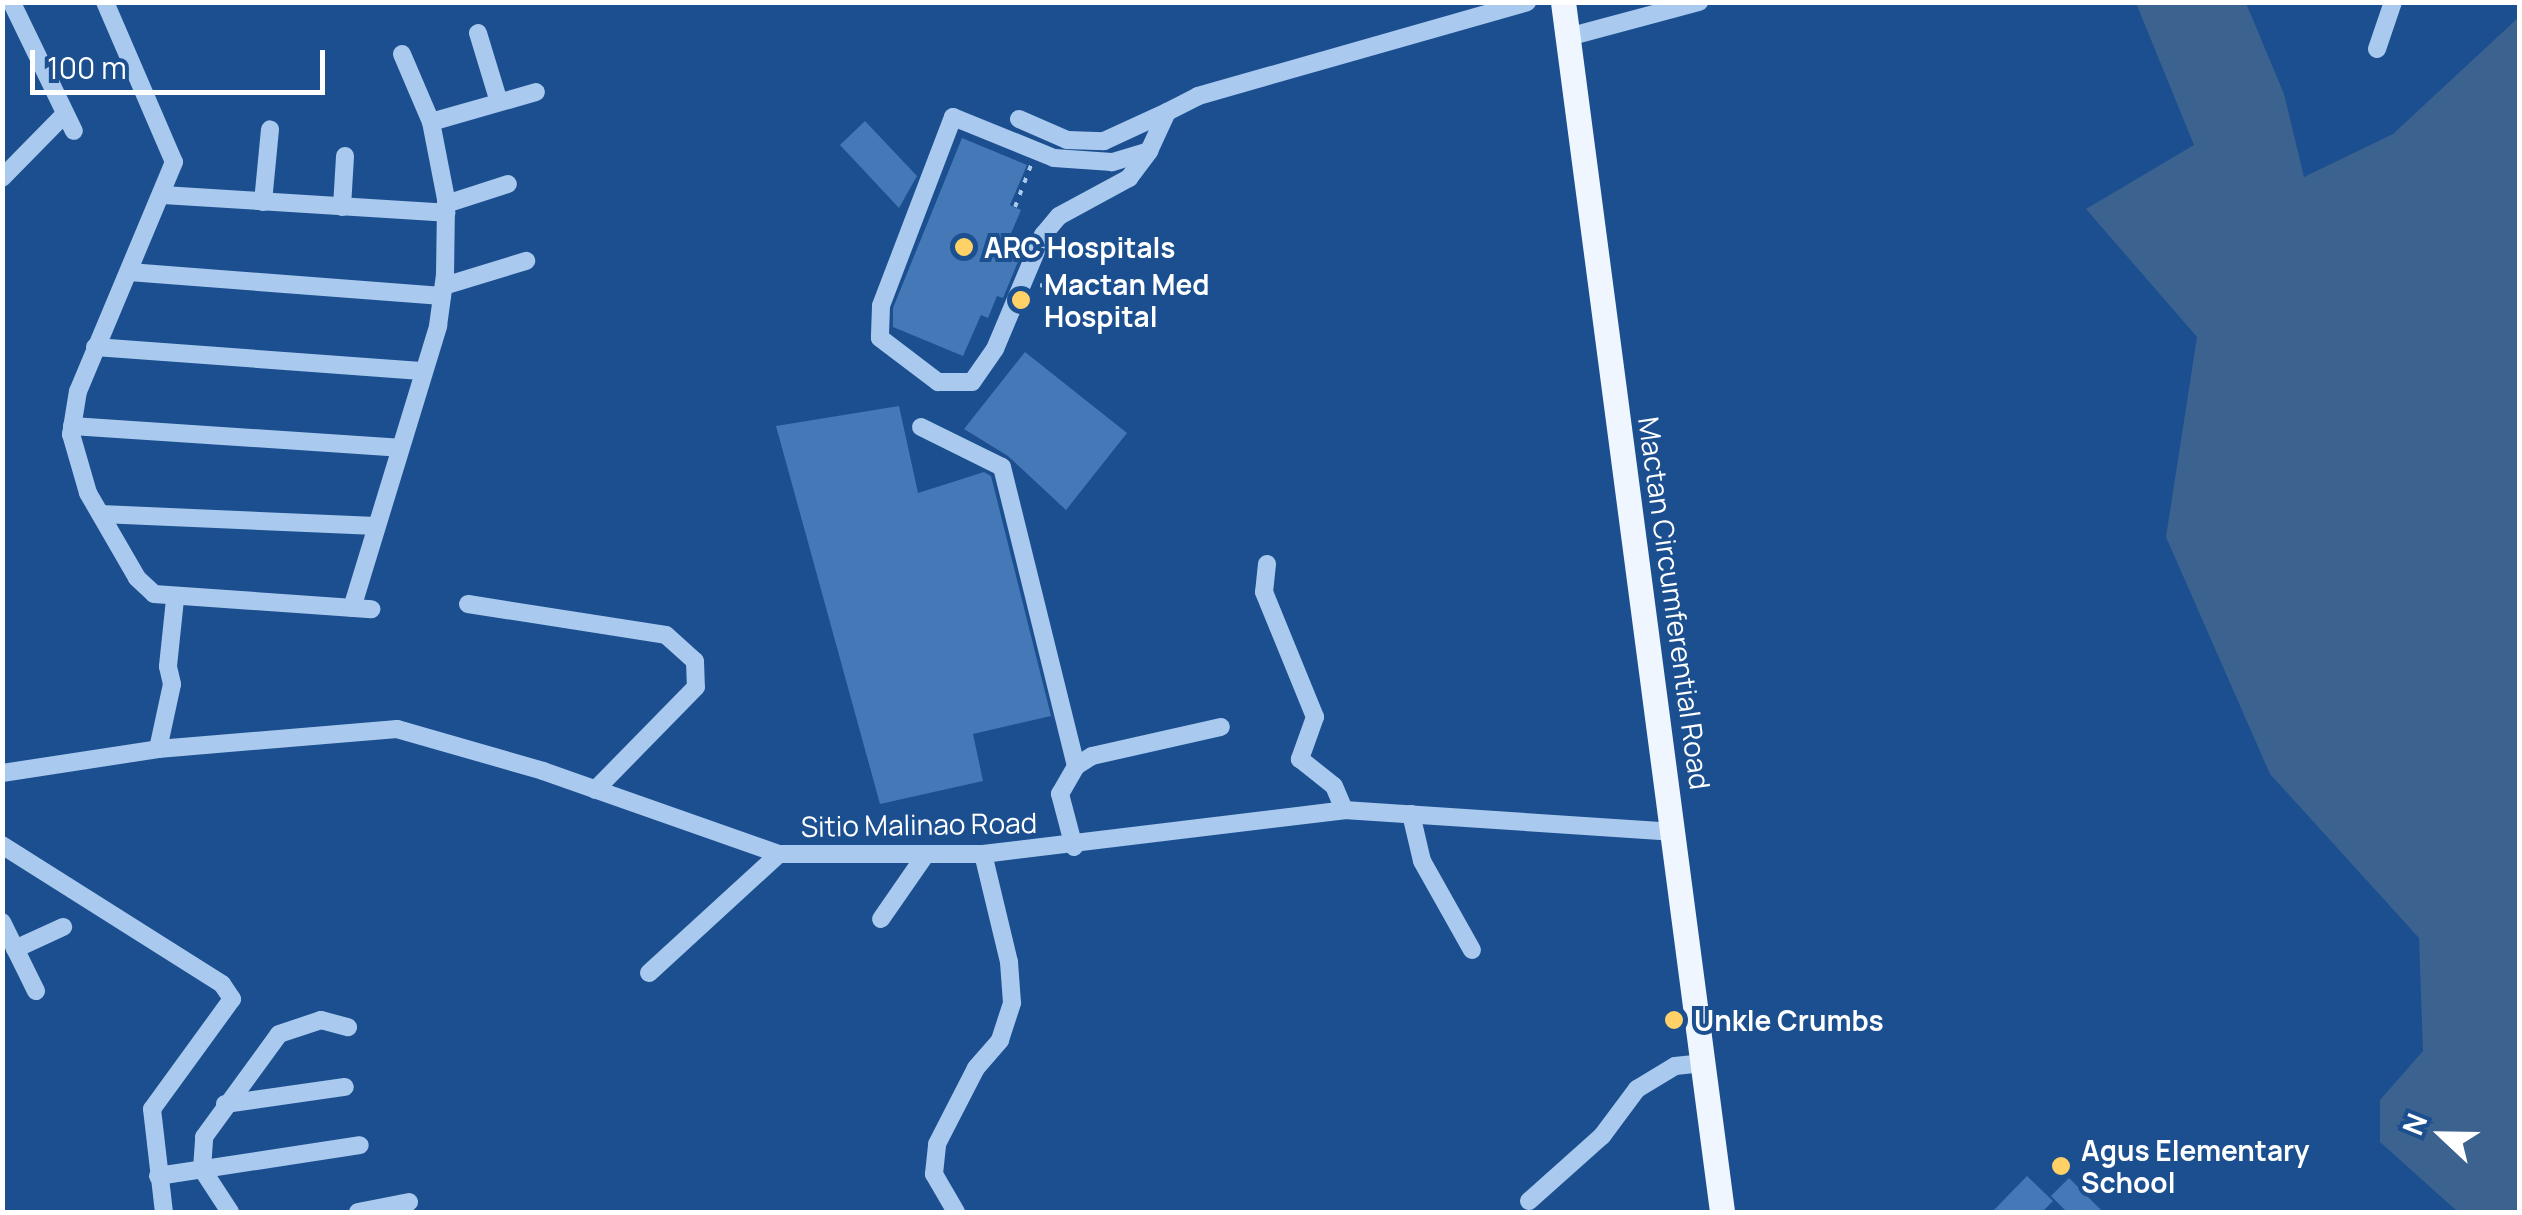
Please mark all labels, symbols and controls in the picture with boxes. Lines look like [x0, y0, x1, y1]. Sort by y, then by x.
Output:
scale bar [35, 30, 330, 92]
text: 100 m [47, 47, 127, 88]
place label: ARC Hospitals [984, 230, 1176, 264]
marker: ARC Hospitals [953, 236, 975, 258]
place label: Mactan Med Hospital [1044, 267, 1210, 333]
marker: Mactan Med Hospital [1008, 287, 1034, 313]
street label: Mactan Circumferential Road [1632, 415, 1718, 791]
street label: Sitio Malinao Road [800, 805, 1038, 843]
place label: Unkle Crumbs [1694, 1003, 1884, 1037]
marker: Unkle Crumbs [1663, 1009, 1685, 1031]
north arrow [2392, 1085, 2492, 1185]
text: N [2393, 1107, 2436, 1140]
place label: Agus Elementary School [2081, 1133, 2309, 1199]
marker: Agus Elementary School [2050, 1155, 2072, 1177]

